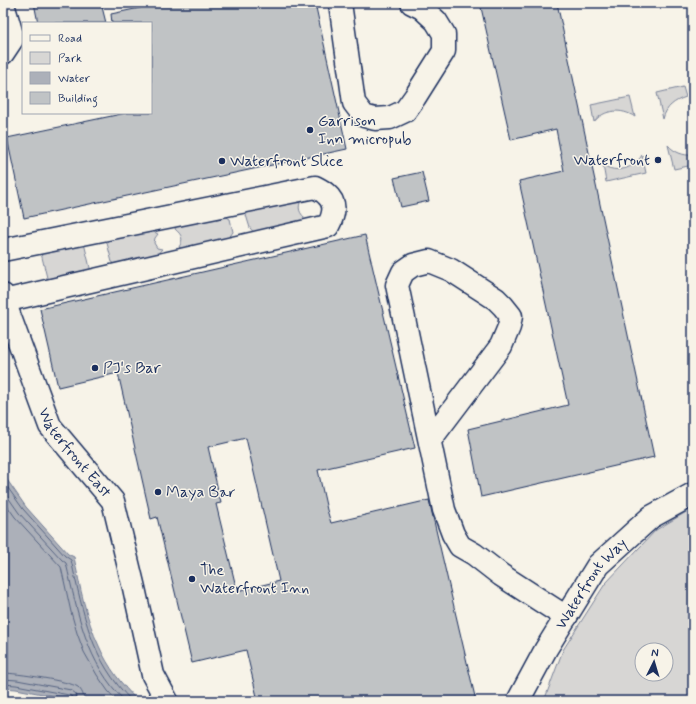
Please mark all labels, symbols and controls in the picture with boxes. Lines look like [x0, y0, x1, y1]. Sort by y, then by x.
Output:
legend [22, 22, 152, 114]
text: Road [58, 31, 82, 47]
text: Park [58, 51, 82, 67]
text: Water [58, 71, 90, 87]
text: Building [58, 91, 98, 108]
place label: Garrison Inn micropub [318, 111, 412, 150]
marker: Garrison Inn micropub [305, 125, 315, 135]
place label: Waterfront [574, 150, 650, 171]
place label: Waterfront Slice [230, 151, 344, 172]
marker: Waterfront [653, 155, 663, 165]
marker: Waterfront Slice [217, 156, 227, 166]
place label: PJ's Bar [103, 358, 161, 379]
marker: PJ's Bar [90, 363, 100, 373]
street label: Waterfront East [34, 405, 116, 502]
place label: Maya Bar [166, 482, 236, 503]
marker: Maya Bar [153, 487, 163, 497]
street label: Waterfront Way [550, 533, 632, 633]
place label: The Waterfront Inn [200, 560, 309, 599]
marker: The Waterfront Inn [187, 574, 197, 584]
north arrow [634, 642, 674, 682]
text: N [651, 646, 659, 660]

